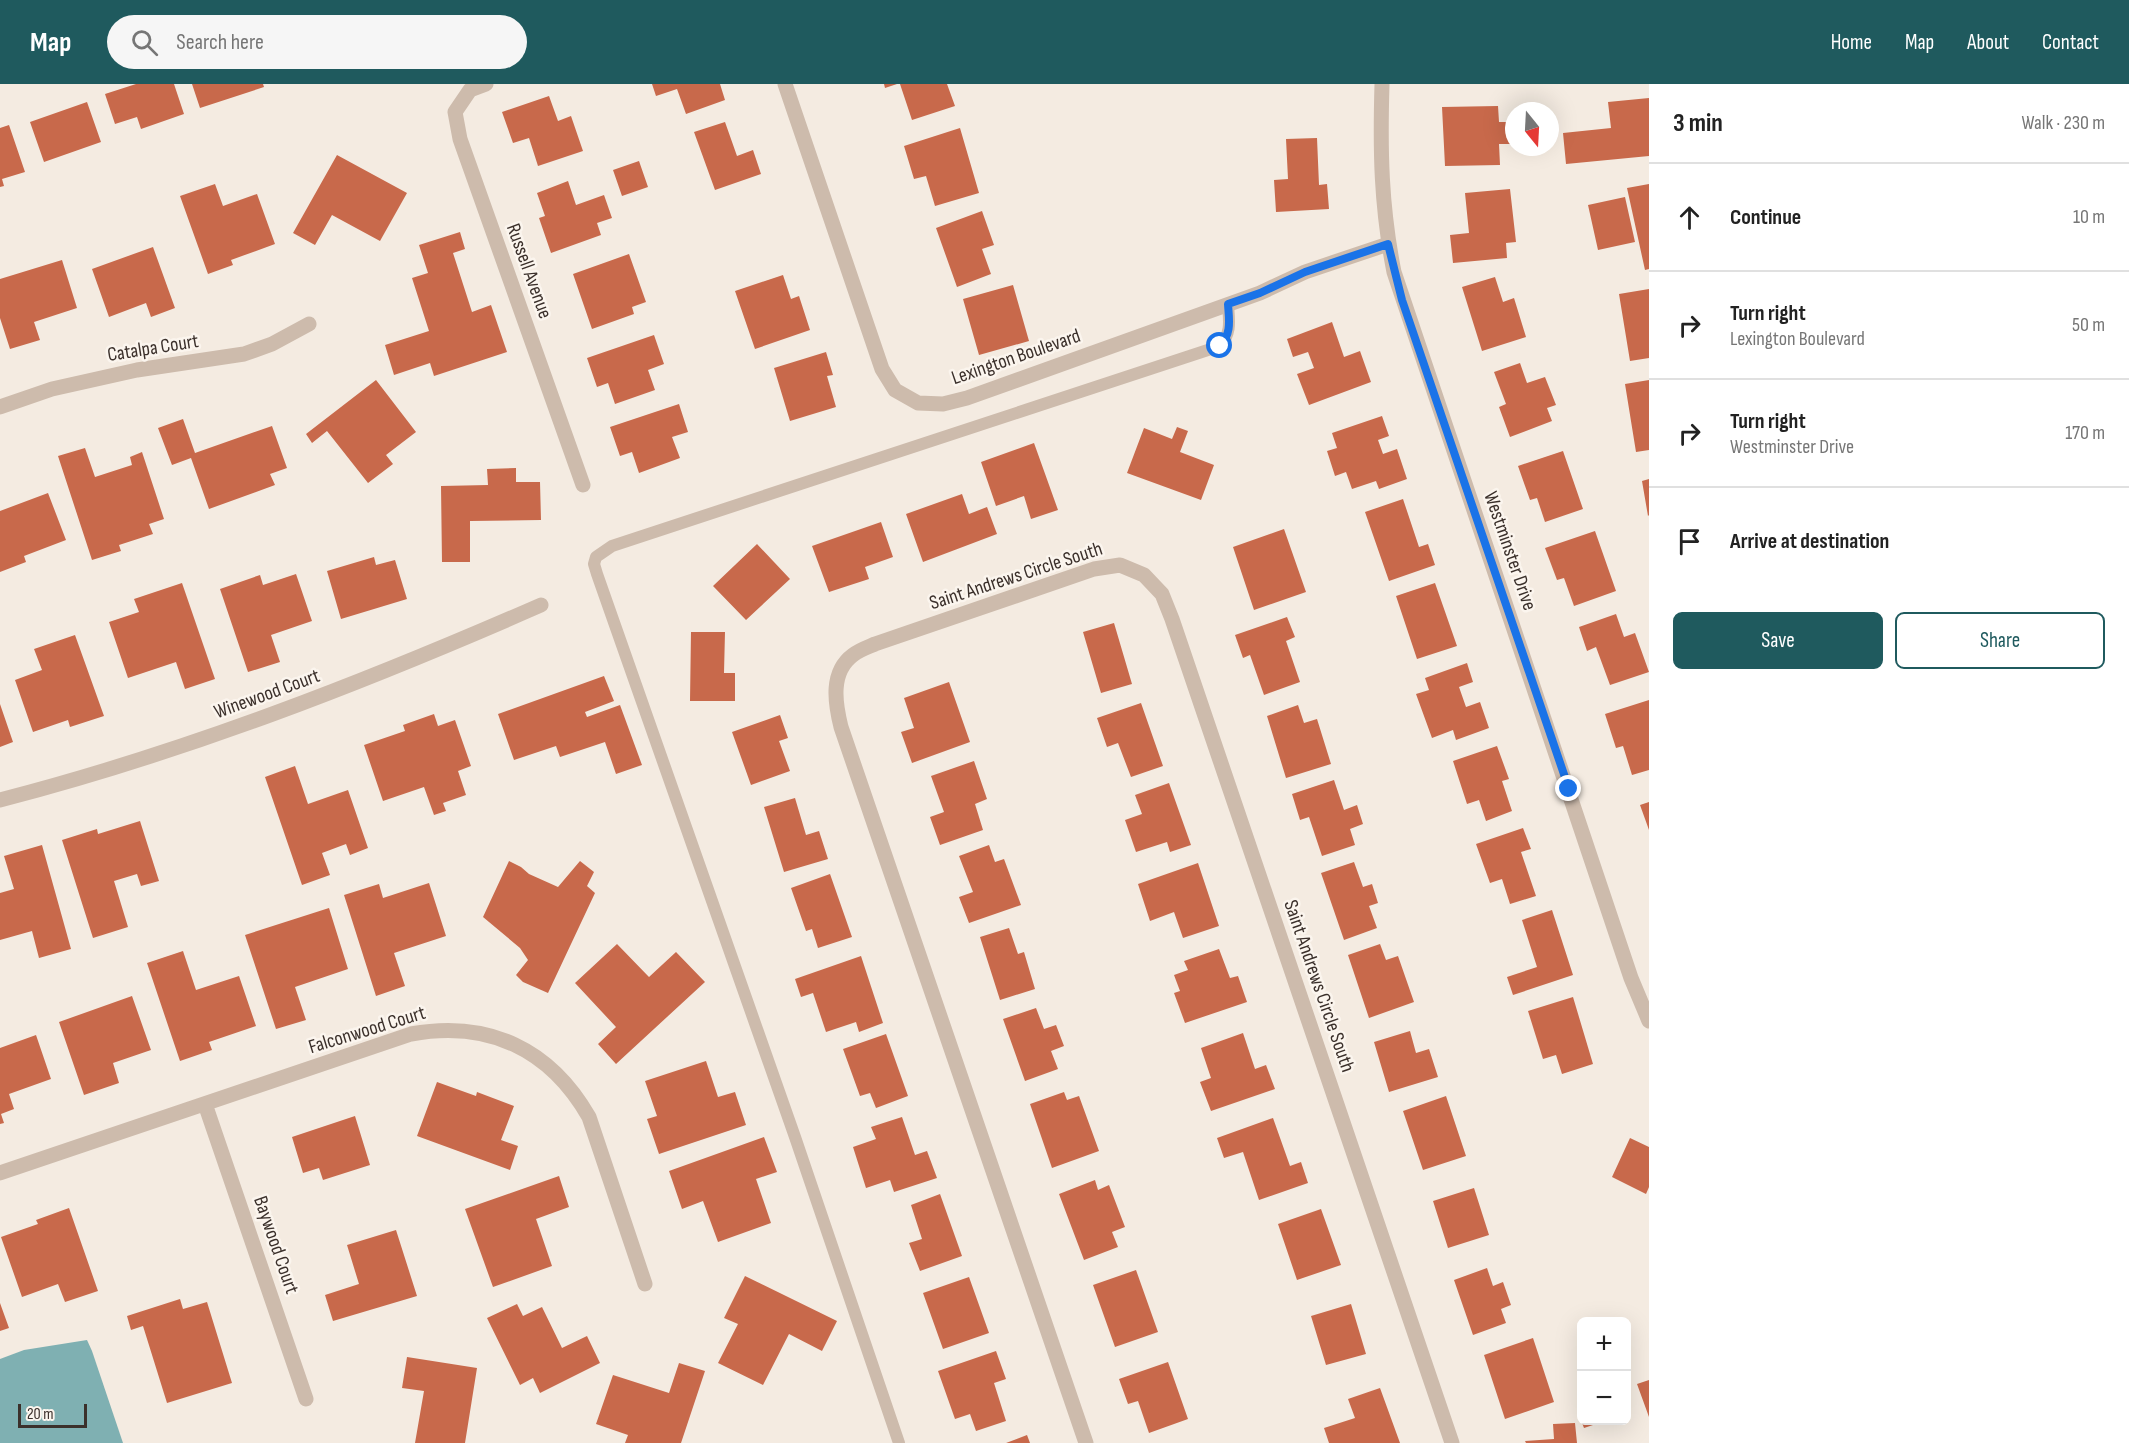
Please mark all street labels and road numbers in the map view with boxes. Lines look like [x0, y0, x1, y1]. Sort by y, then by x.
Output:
street label: Russell Avenue [501, 220, 557, 322]
street label: Lexington Boulevard [948, 324, 1084, 390]
street label: Catalpa Court [106, 329, 200, 367]
street label: Westminster Drive [1478, 488, 1542, 614]
street label: Saint Andrews Circle South [926, 537, 1106, 615]
street label: Winewood Court [211, 664, 323, 724]
street label: Saint Andrews Circle South [1278, 897, 1360, 1075]
street label: Falconwood Court [306, 1001, 428, 1059]
street label: Baywood Court [248, 1193, 304, 1297]

